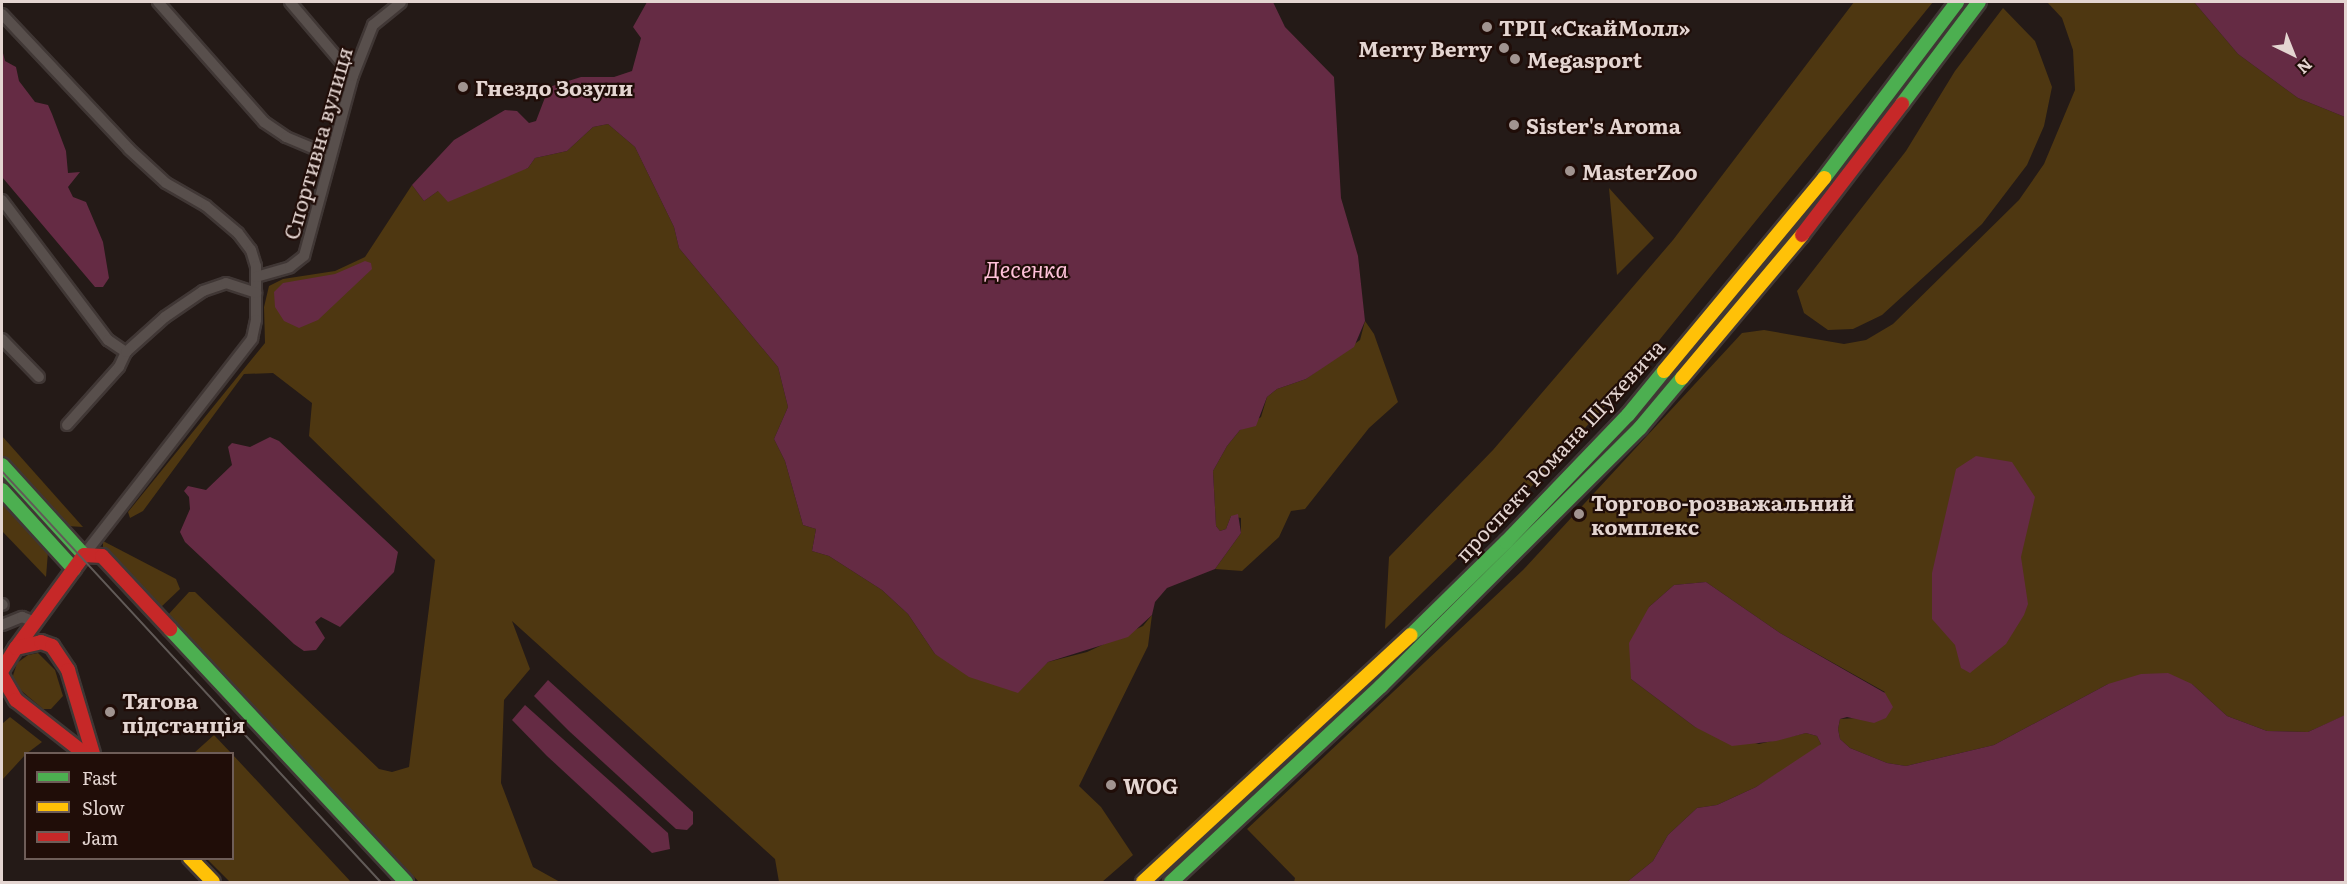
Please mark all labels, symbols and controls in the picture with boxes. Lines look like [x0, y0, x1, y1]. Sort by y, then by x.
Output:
place label: ТРЦ «СкайМолл» [1499, 14, 1690, 40]
marker: ТРЦ «СкайМолл» [1480, 20, 1494, 34]
north arrow [2263, 24, 2323, 84]
place label: Merry Berry [1358, 35, 1492, 61]
marker: Merry Berry [1497, 41, 1511, 55]
street label: Спортивна вулиця [277, 44, 357, 242]
place label: Megasport [1527, 46, 1642, 72]
marker: Megasport [1508, 52, 1522, 66]
text: N [2292, 54, 2318, 81]
place label: Гнездо Зозули [475, 74, 633, 100]
marker: Гнездо Зозули [456, 80, 470, 94]
place label: Sister's Aroma [1526, 112, 1681, 138]
marker: Sister's Aroma [1507, 118, 1521, 132]
place label: MasterZoo [1582, 158, 1698, 184]
marker: MasterZoo [1563, 164, 1577, 178]
water label: Десенка [984, 256, 1068, 282]
street label: проспект Романа Шухевича [1449, 333, 1669, 567]
place label: Торгово-розважальний комплекс [1591, 489, 1854, 539]
marker: Торгово-розважальний комплекс [1572, 507, 1586, 521]
place label: Тягова пiдстанцiя [122, 687, 245, 737]
marker: Тягова пiдстанцiя [103, 705, 117, 719]
legend [24, 752, 234, 860]
text: Fast [82, 764, 117, 791]
place label: WOG [1123, 772, 1178, 798]
marker: WOG [1104, 778, 1118, 792]
text: Slow [82, 794, 124, 821]
text: Jam [82, 824, 118, 851]

